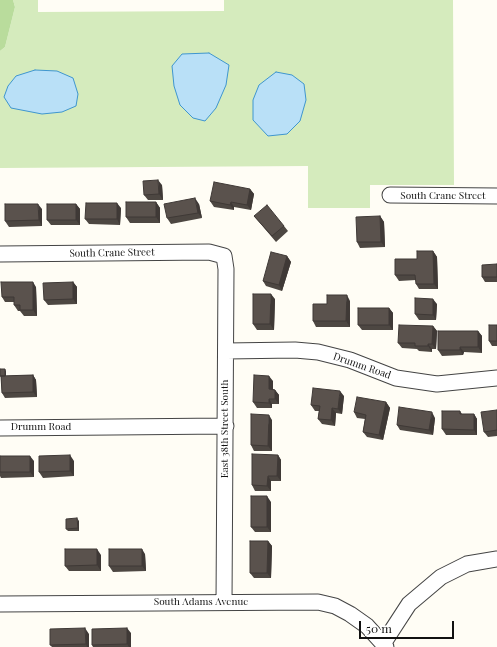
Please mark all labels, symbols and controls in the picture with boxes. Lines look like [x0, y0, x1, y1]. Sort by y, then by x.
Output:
street label: South Crane Street [400, 190, 486, 202]
street label: South Crane Street [69, 246, 155, 260]
street label: Drumm Road [331, 350, 393, 382]
street label: East 38th Street South [219, 380, 231, 478]
street label: Drumm Road [11, 421, 71, 433]
street label: South Adams Avenue [154, 596, 248, 608]
scale bar [361, 613, 456, 639]
text: 50 m [366, 620, 392, 636]

